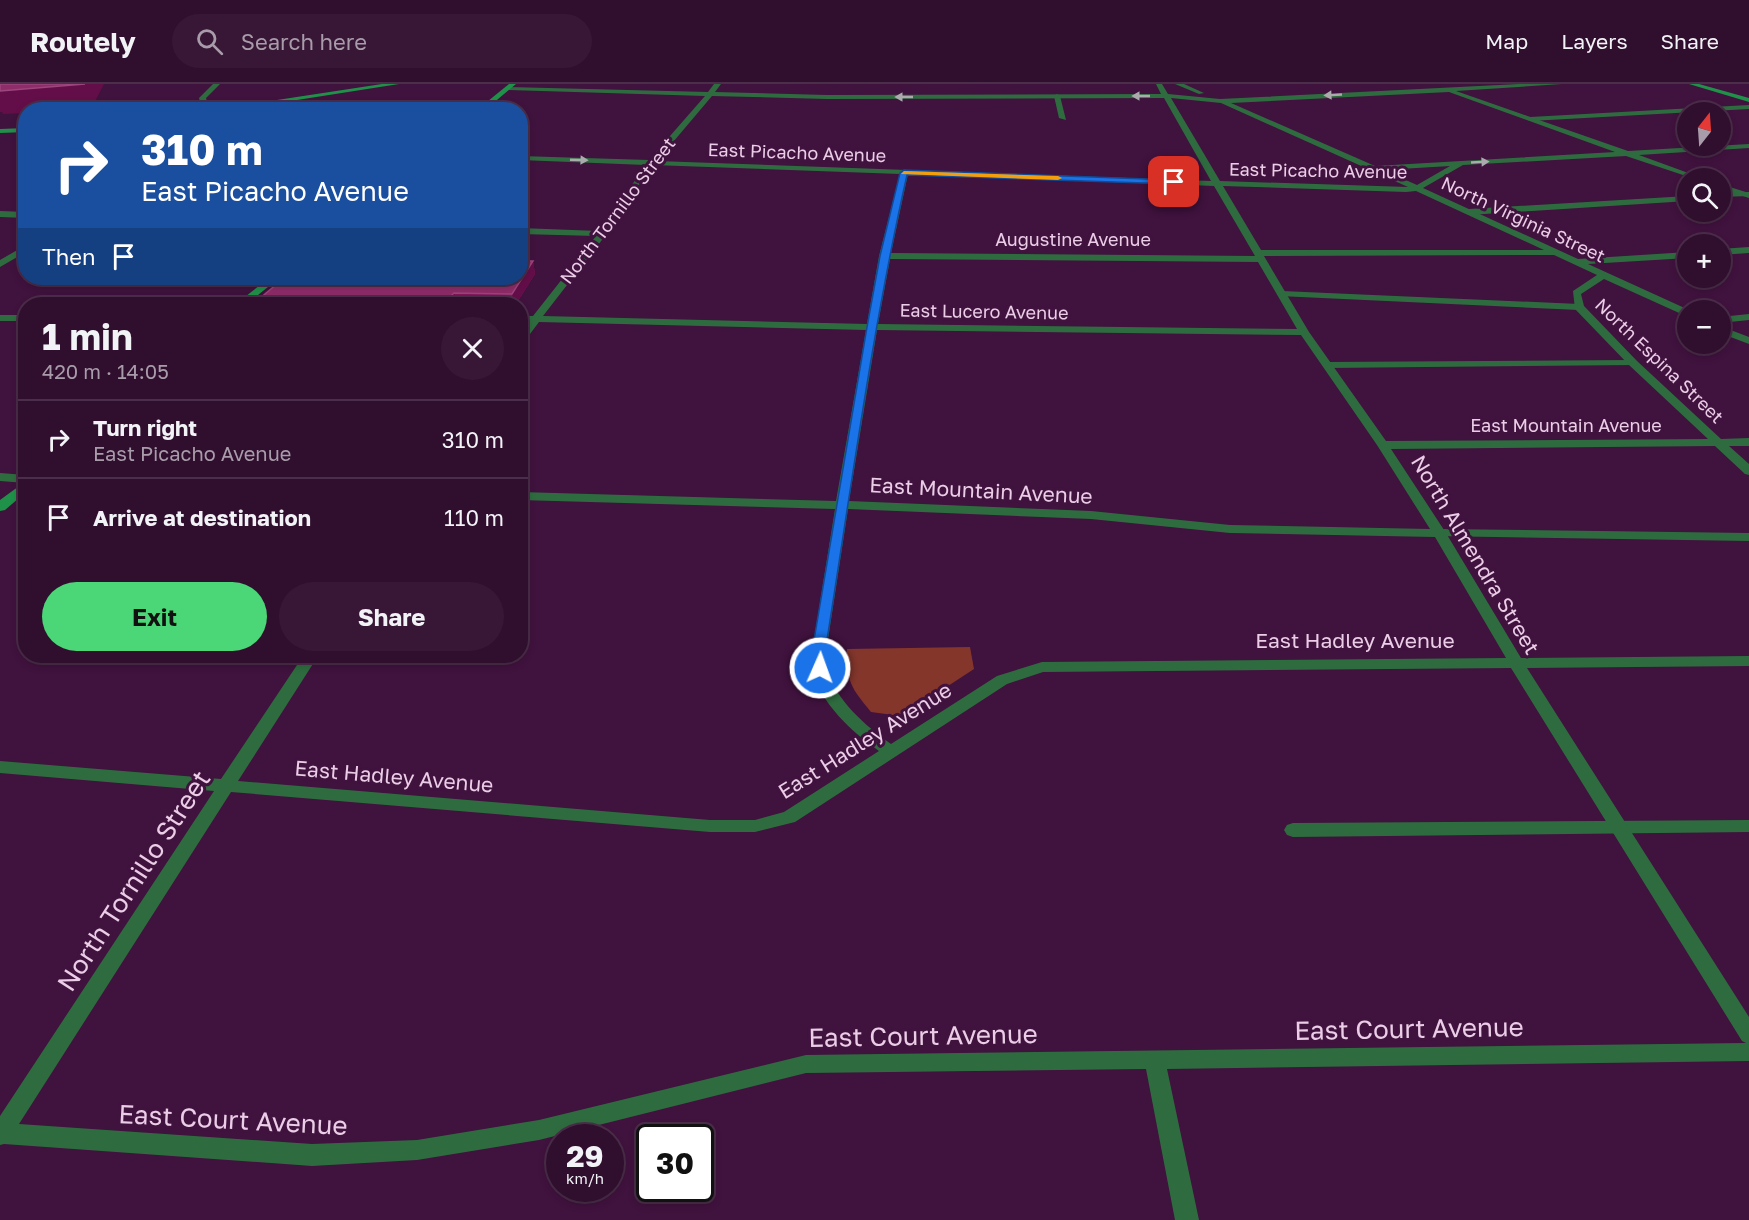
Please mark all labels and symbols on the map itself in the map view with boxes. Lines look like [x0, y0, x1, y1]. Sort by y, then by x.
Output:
one-way arrow [1132, 91, 1151, 101]
one-way arrow [1323, 91, 1342, 100]
one-way arrow [895, 92, 914, 102]
north arrow [1677, 102, 1731, 156]
street label: North Tornillo Street [555, 133, 679, 288]
street label: East Picacho Avenue [707, 138, 887, 166]
one-way arrow [569, 155, 588, 165]
pin [1148, 156, 1199, 207]
street label: East Picacho Avenue [1229, 157, 1407, 183]
one-way arrow [1471, 157, 1490, 166]
street label: North Virginia Street [1438, 171, 1609, 267]
street label: Augustine Avenue [995, 228, 1151, 250]
street label: North Espina Street [1591, 293, 1729, 427]
street label: East Lucero Avenue [899, 299, 1069, 323]
street label: East Mountain Avenue [1470, 414, 1662, 436]
street label: North Almendra Street [1406, 450, 1546, 659]
street label: East Mountain Avenue [869, 471, 1093, 509]
street label: East Hadley Avenue [1255, 627, 1455, 653]
position arrow [788, 636, 852, 700]
street label: East Hadley Avenue [773, 676, 956, 804]
street label: East Hadley Avenue [294, 754, 495, 798]
street label: North Tornillo Street [51, 765, 217, 997]
street label: East Court Avenue [1294, 1011, 1524, 1046]
street label: East Court Avenue [808, 1018, 1038, 1053]
street label: East Court Avenue [118, 1098, 348, 1141]
speed limit sign: 30 [636, 1124, 714, 1202]

